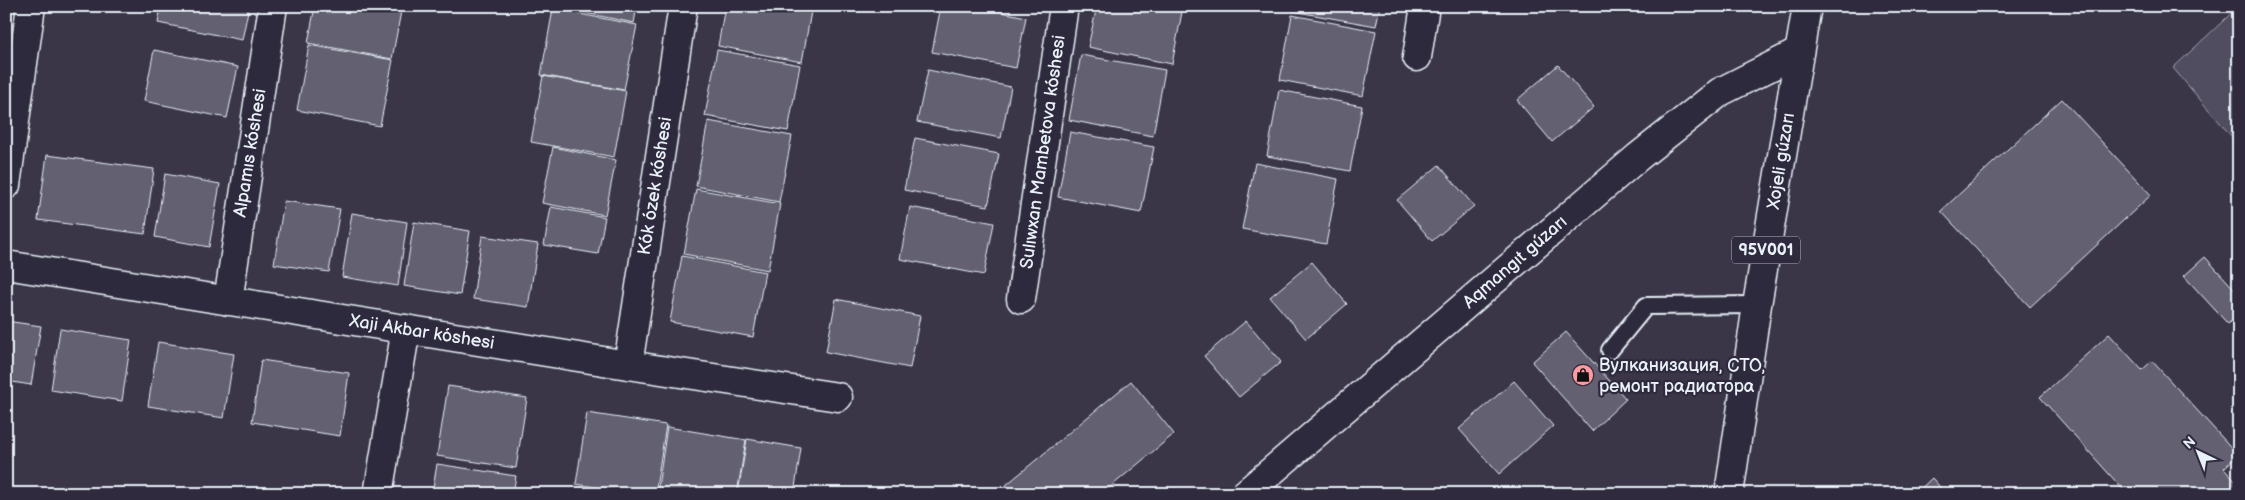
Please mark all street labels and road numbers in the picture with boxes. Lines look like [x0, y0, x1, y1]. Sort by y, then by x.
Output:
street label: Sulıwxan Mambetova kóshesi [1016, 34, 1070, 270]
street label: Alpamıs kóshesi [229, 87, 271, 219]
street label: Xojeli gúzarı [1763, 111, 1799, 212]
street label: Kók ózek kóshesi [634, 115, 676, 257]
street label: Aqmangıt gúzarı [1459, 211, 1571, 313]
road number: 95V001 [1732, 236, 1800, 264]
street label: Xaji Akbar kóshesi [347, 310, 496, 354]

